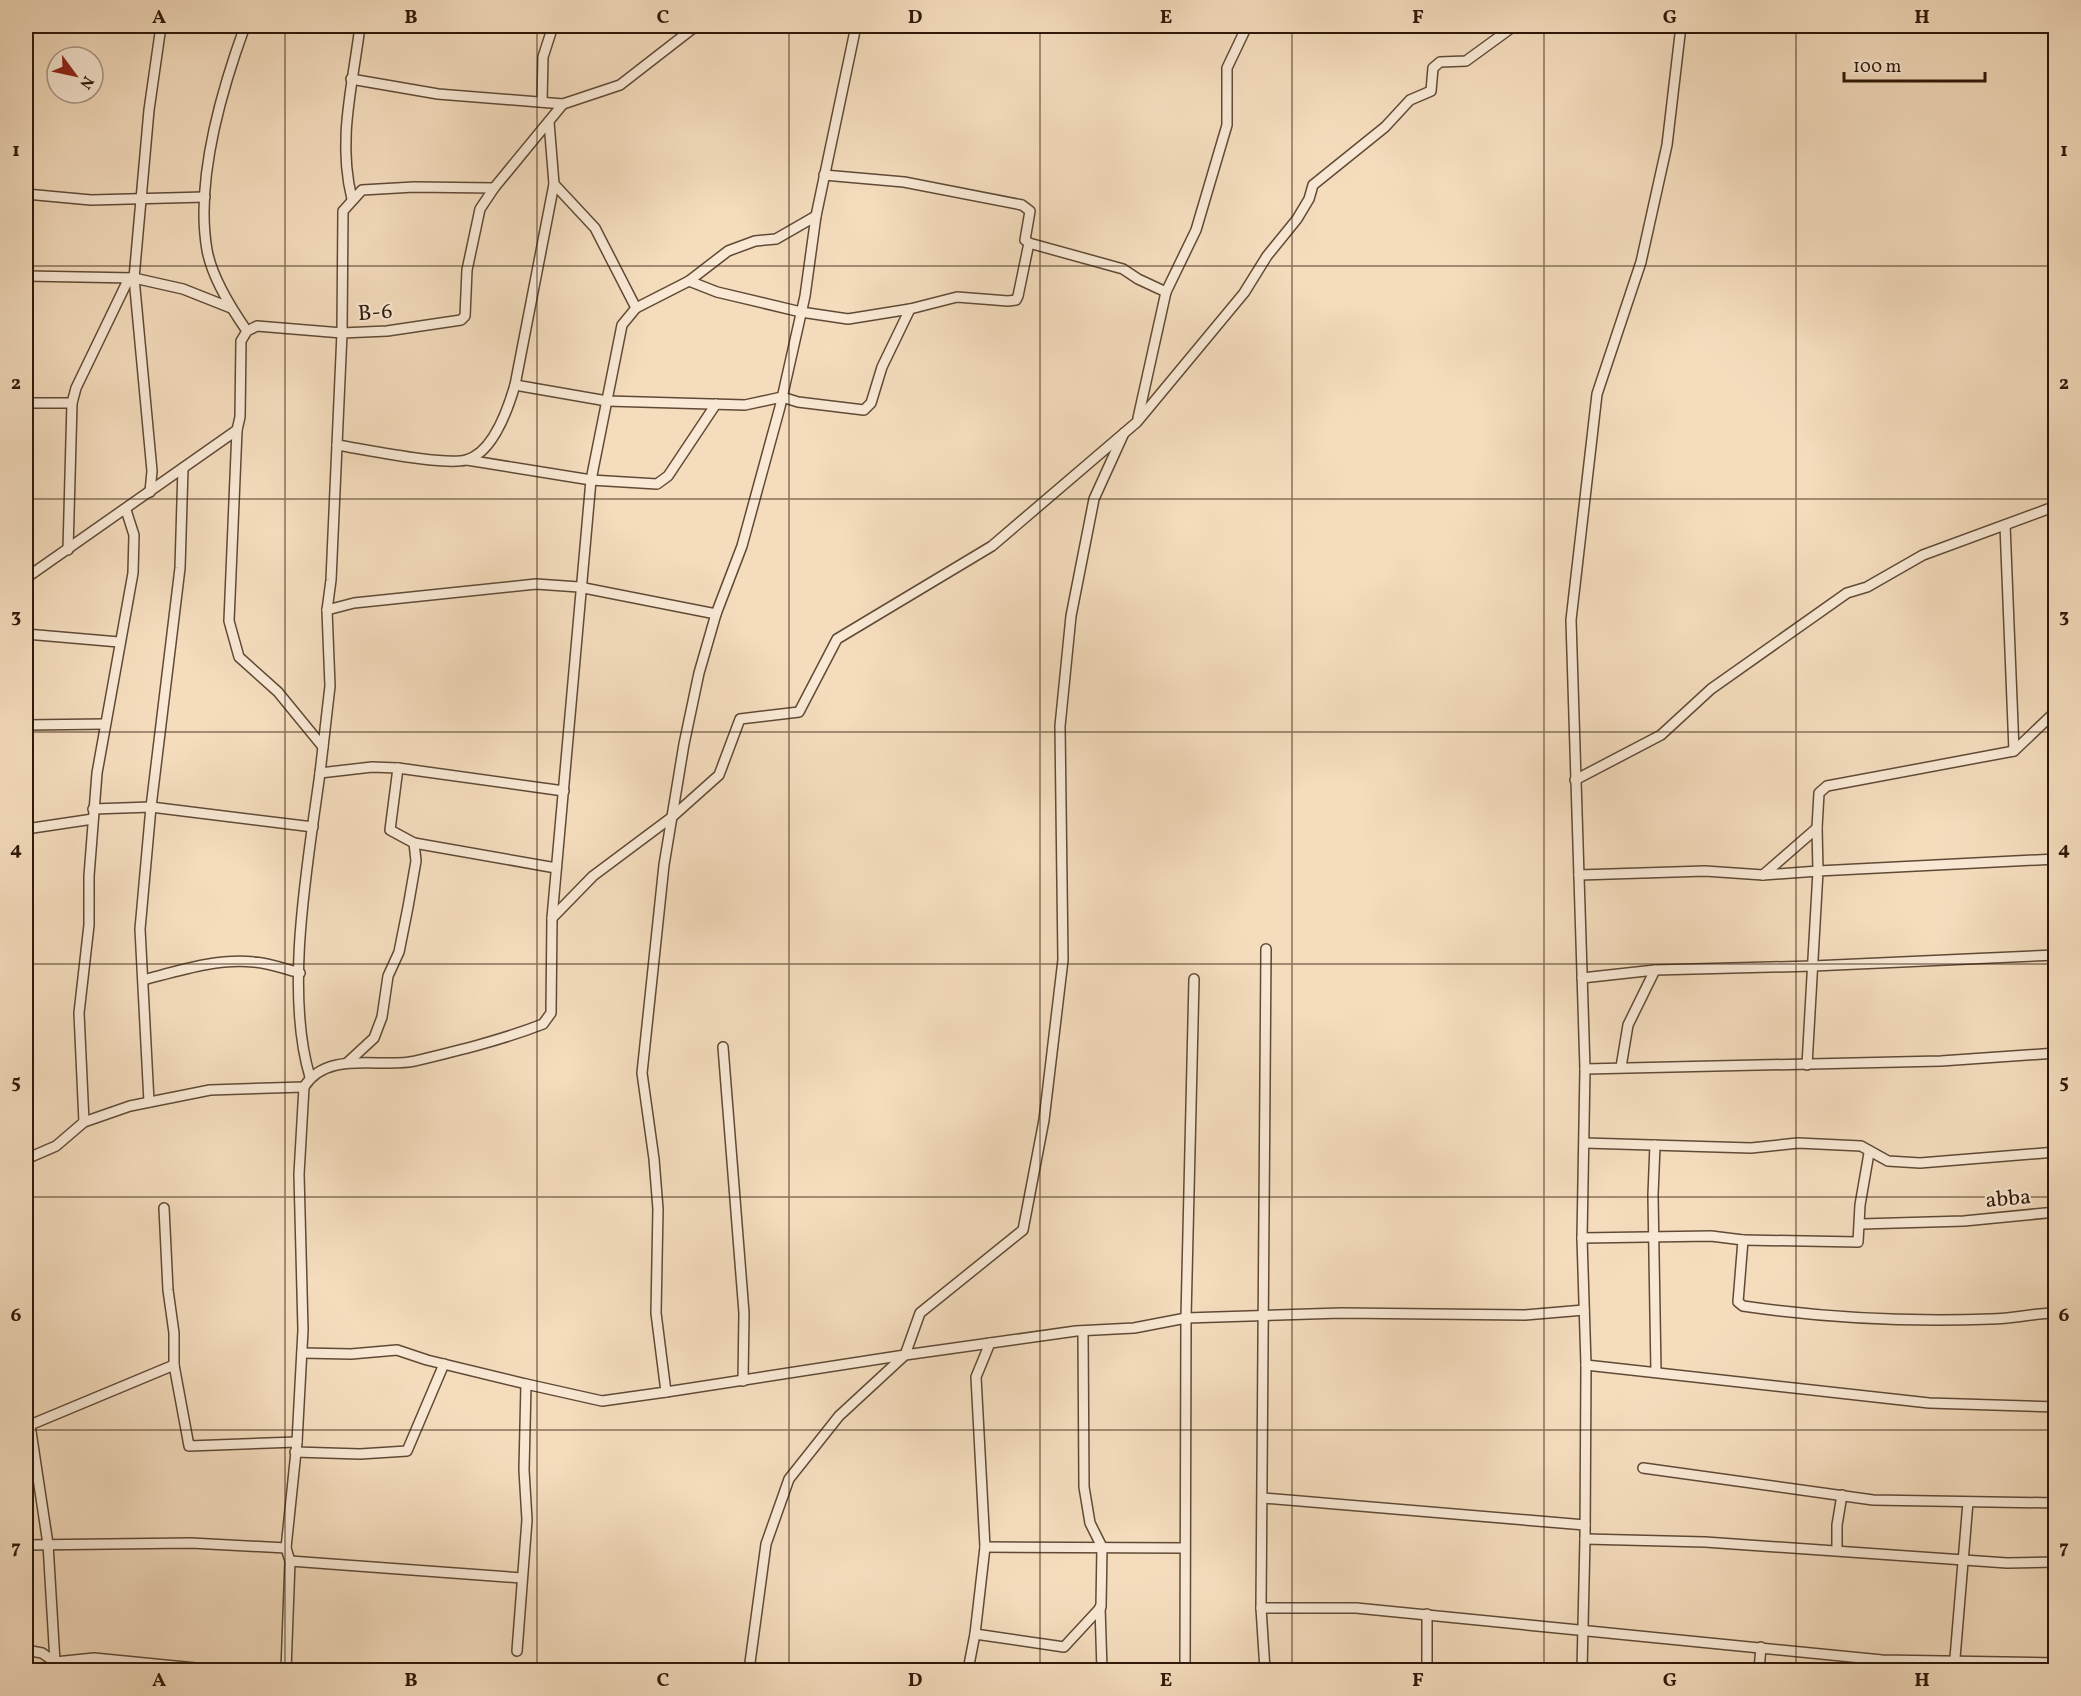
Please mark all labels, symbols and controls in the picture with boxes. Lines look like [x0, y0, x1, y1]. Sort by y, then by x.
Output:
text: A [152, 4, 166, 32]
text: B [404, 4, 418, 32]
text: C [657, 4, 670, 32]
text: D [908, 4, 922, 32]
text: E [1160, 4, 1172, 32]
text: F [1412, 4, 1424, 32]
text: G [1663, 4, 1677, 32]
text: H [1914, 4, 1930, 32]
north arrow [45, 45, 105, 105]
scale bar [1844, 45, 1985, 83]
text: 100 m [1853, 55, 1902, 80]
text: N [73, 71, 98, 93]
text: 1 [12, 137, 20, 165]
text: 1 [2060, 137, 2068, 165]
street label: B-6 [357, 297, 394, 330]
text: 2 [11, 370, 21, 398]
text: 2 [2059, 370, 2069, 398]
text: 3 [11, 603, 21, 631]
text: 3 [2059, 603, 2069, 631]
text: 4 [10, 836, 22, 864]
text: 4 [2058, 836, 2070, 864]
text: 5 [11, 1069, 21, 1097]
text: 5 [2059, 1069, 2069, 1097]
street label: abba [1984, 1182, 2032, 1217]
text: 6 [11, 1302, 22, 1330]
text: 6 [2059, 1302, 2070, 1330]
text: 7 [11, 1534, 21, 1562]
text: 7 [2059, 1534, 2069, 1562]
text: A [152, 1667, 166, 1695]
text: B [404, 1667, 418, 1695]
text: C [657, 1667, 670, 1695]
text: D [908, 1667, 922, 1695]
text: E [1160, 1667, 1172, 1695]
text: F [1412, 1667, 1424, 1695]
text: G [1663, 1667, 1677, 1695]
text: H [1914, 1667, 1930, 1695]

